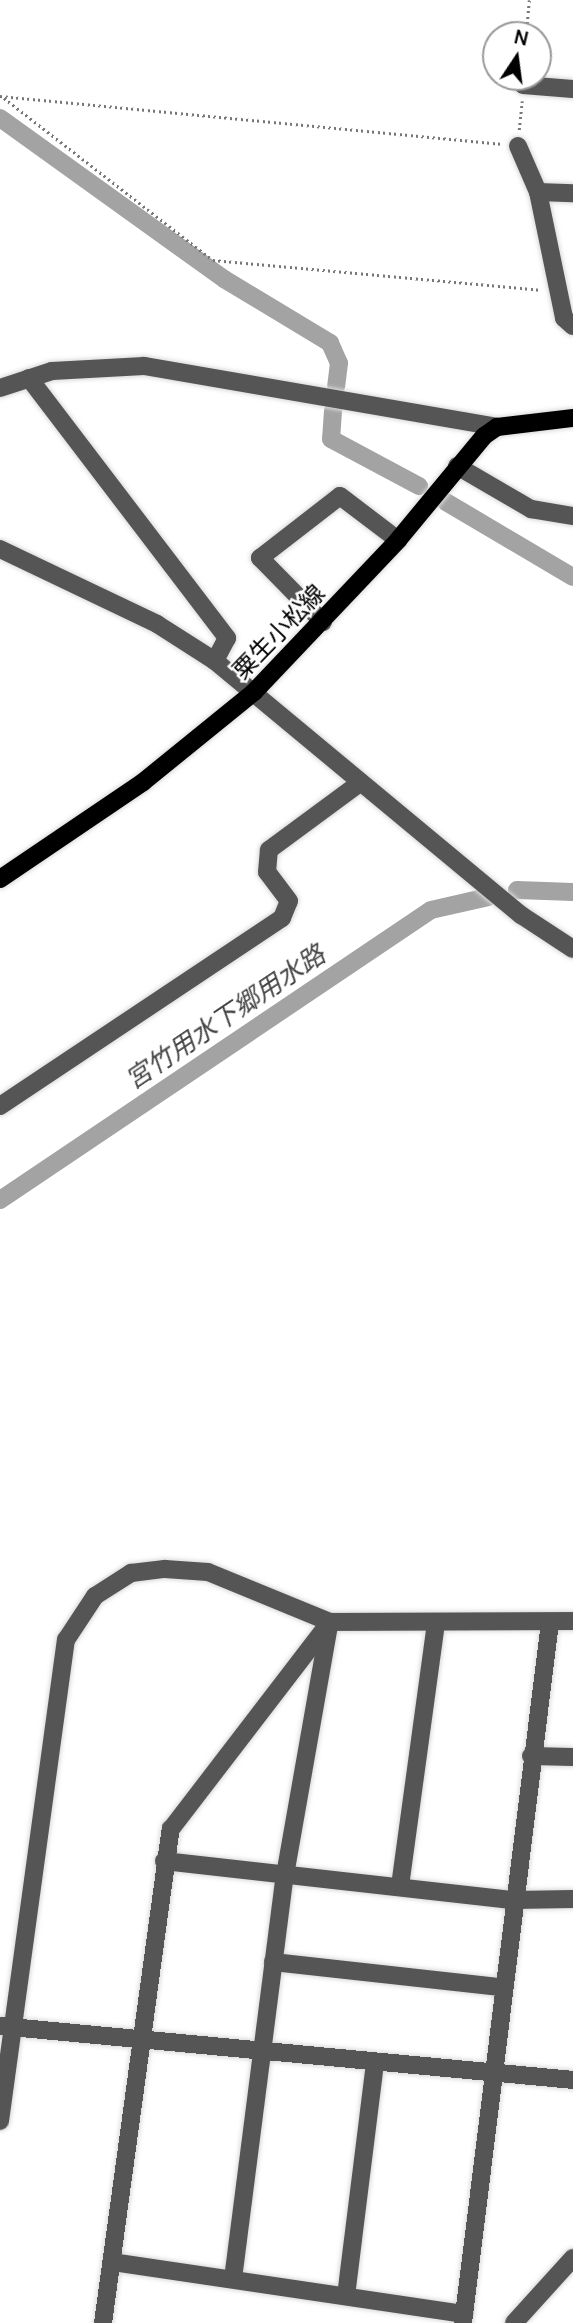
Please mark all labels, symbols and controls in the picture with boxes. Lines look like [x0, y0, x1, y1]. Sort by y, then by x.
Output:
north arrow [482, 21, 552, 91]
text: N [512, 23, 531, 52]
street label: 粟生小松線 [226, 578, 330, 684]
water label: 宮竹用水下郷用水路 [119, 939, 331, 1095]

